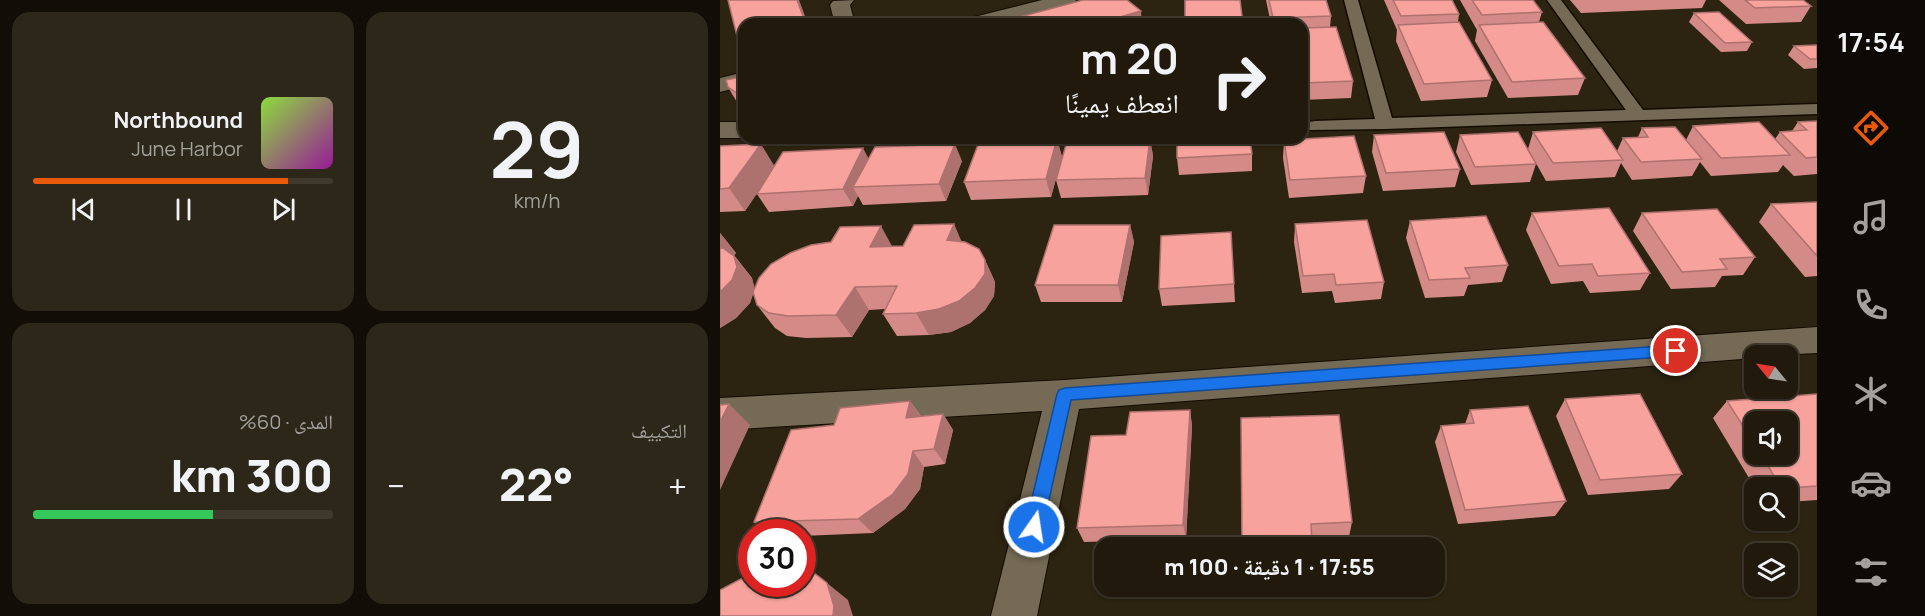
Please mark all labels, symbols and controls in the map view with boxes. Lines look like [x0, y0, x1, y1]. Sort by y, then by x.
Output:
text: 17:54 [1837, 23, 1905, 60]
text: 20 m [1080, 29, 1179, 87]
icon: right [1200, 42, 1278, 120]
text: انعطف يمينًا [1065, 84, 1179, 121]
text: 29 [490, 95, 584, 201]
text: Northbound [113, 105, 243, 135]
icon: directions [1850, 107, 1892, 149]
text: June Harbor [131, 135, 243, 162]
text: km/h [514, 187, 560, 214]
icon: previous [67, 193, 100, 226]
icon: pause [167, 193, 200, 226]
icon: next [267, 193, 300, 226]
icon: music [1850, 196, 1892, 238]
icon: phone [1850, 284, 1892, 326]
pin [1650, 325, 1701, 376]
icon: arrive [1659, 334, 1692, 367]
north arrow [1744, 345, 1798, 399]
map controls [1744, 345, 1798, 597]
icon: climate [1850, 373, 1892, 415]
text: المدى · 60% [239, 408, 333, 435]
button: sound [1744, 411, 1798, 465]
text: التكييف [631, 417, 687, 444]
text: 300 km [171, 444, 333, 506]
text: 22° [499, 453, 574, 515]
icon: car [1850, 462, 1892, 504]
text: − [387, 463, 405, 508]
text: + [668, 463, 687, 508]
button: search [1744, 477, 1798, 531]
position arrow [1002, 495, 1066, 559]
speed limit sign: 30 [738, 519, 816, 597]
button: layers [1744, 543, 1798, 597]
icon: filters [1850, 551, 1892, 593]
text: 17:55 · 1 دقيقة · 100 m [1164, 552, 1375, 582]

